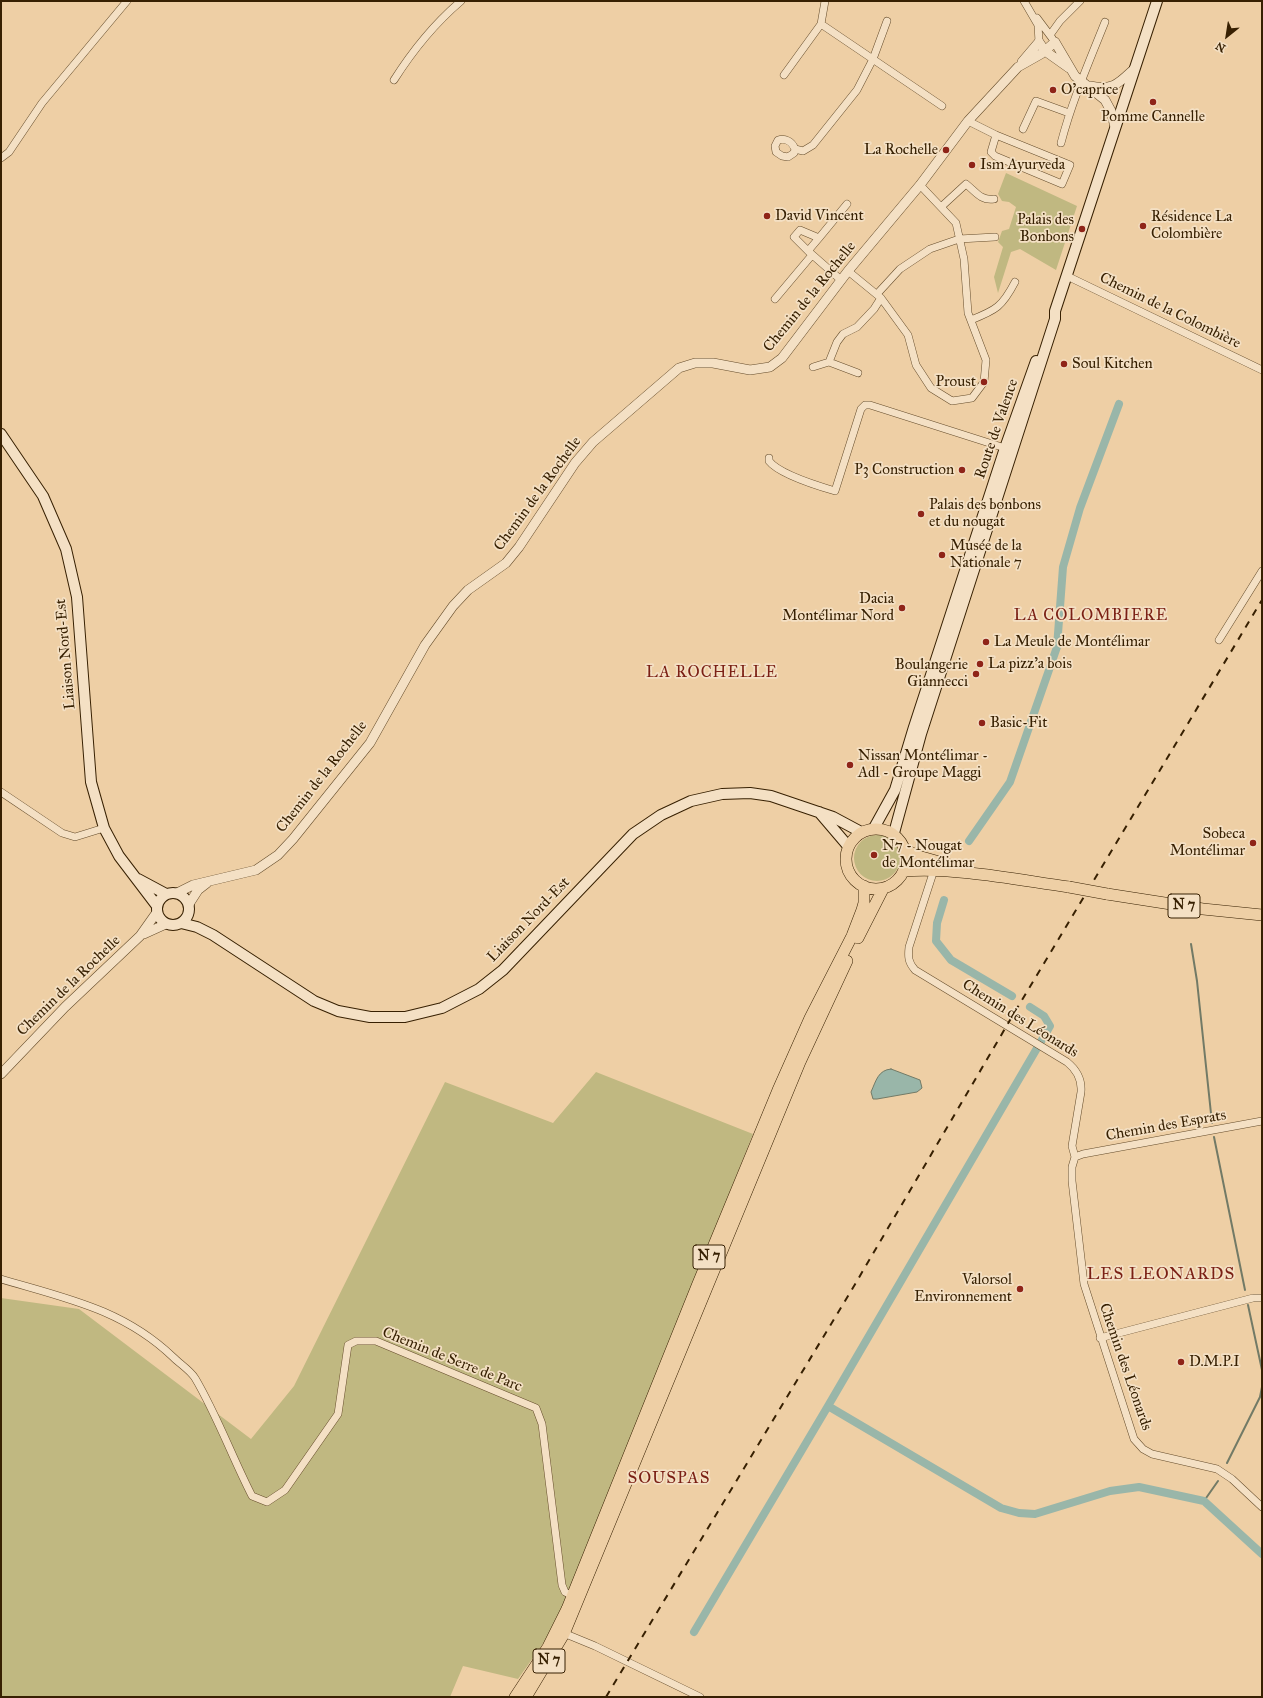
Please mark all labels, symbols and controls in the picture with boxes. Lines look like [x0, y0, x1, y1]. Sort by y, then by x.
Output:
north arrow [1207, 16, 1247, 56]
text: N [1213, 39, 1228, 55]
place label: O'caprice [1061, 81, 1118, 99]
marker: O'caprice [1048, 85, 1058, 95]
marker: Pomme Cannelle [1148, 97, 1158, 107]
place label: Pomme Cannelle [1101, 108, 1205, 126]
place label: La Rochelle [864, 141, 938, 159]
marker: La Rochelle [941, 145, 951, 155]
place label: Ism Ayurveda [980, 156, 1065, 174]
marker: Ism Ayurveda [967, 160, 977, 170]
place label: David Vincent [775, 207, 864, 225]
place label: Résidence La Colombière [1151, 208, 1232, 243]
marker: David Vincent [762, 211, 772, 221]
place label: Palais des Bonbons [1017, 211, 1074, 246]
marker: Résidence La Colombière [1138, 221, 1148, 231]
marker: Palais des Bonbons [1077, 224, 1087, 234]
street label: Chemin de la Rochelle [760, 238, 860, 356]
street label: Chemin de la Colombière [1097, 269, 1243, 353]
place label: Soul Kitchen [1072, 355, 1153, 373]
marker: Soul Kitchen [1059, 359, 1069, 369]
place label: Proust [936, 373, 976, 391]
street label: Route de Valence [971, 377, 1023, 481]
marker: Proust [979, 377, 989, 387]
street label: Chemin de la Rochelle [491, 433, 585, 555]
place label: P3 Construction [854, 461, 954, 479]
marker: P3 Construction [957, 465, 967, 475]
place label: Palais des bonbons et du nougat [929, 496, 1041, 531]
marker: Palais des bonbons et du nougat [916, 509, 926, 519]
place label: Musée de la Nationale 7 [950, 537, 1022, 572]
marker: Musée de la Nationale 7 [937, 550, 947, 560]
place label: Dacia Montélimar Nord [782, 590, 894, 625]
street label: Liaison Nord-Est [52, 598, 80, 710]
marker: Dacia Montélimar Nord [897, 603, 907, 613]
district label: LA COLOMBIERE [1014, 606, 1168, 626]
place label: La Meule de Montélimar [994, 633, 1150, 651]
marker: La Meule de Montélimar [981, 637, 991, 647]
place label: La pizz'a bois [988, 655, 1072, 673]
place label: Boulangerie Giannecci [895, 656, 968, 691]
marker: La pizz'a bois [975, 659, 985, 669]
district label: LA ROCHELLE [646, 663, 778, 683]
marker: Boulangerie Giannecci [971, 669, 981, 679]
place label: Basic-Fit [990, 714, 1047, 732]
street label: Chemin de la Rochelle [273, 718, 371, 836]
marker: Basic-Fit [977, 718, 987, 728]
place label: Nissan Montélimar - Adl - Groupe Maggi [858, 747, 988, 782]
marker: Nissan Montélimar - Adl - Groupe Maggi [845, 760, 855, 770]
place label: Sobeca Montélimar [1170, 825, 1245, 860]
place label: N7 - Nougat de Montélimar [882, 837, 974, 872]
marker: Sobeca Montélimar [1248, 838, 1258, 848]
marker: N7 - Nougat de Montélimar [869, 850, 879, 860]
street label: Liaison Nord-Est [484, 874, 574, 966]
road number: N 7 [1168, 894, 1200, 918]
street label: Chemin de la Rochelle [14, 932, 124, 1040]
street label: Chemin des Léonards [959, 976, 1081, 1062]
street label: Chemin des Esprats [1105, 1107, 1227, 1145]
road number: N 7 [693, 1245, 725, 1269]
district label: LES LEONARDS [1087, 1265, 1235, 1285]
place label: Valorsol Environnement [914, 1271, 1012, 1306]
marker: Valorsol Environnement [1015, 1284, 1025, 1294]
street label: Chemin des Léonards [1095, 1301, 1155, 1433]
street label: Chemin de Serre de Parc [380, 1324, 524, 1396]
place label: D.M.P.I [1189, 1353, 1240, 1371]
marker: D.M.P.I [1176, 1357, 1186, 1367]
district label: SOUSPAS [627, 1469, 711, 1489]
road number: N 7 [533, 1649, 565, 1673]

